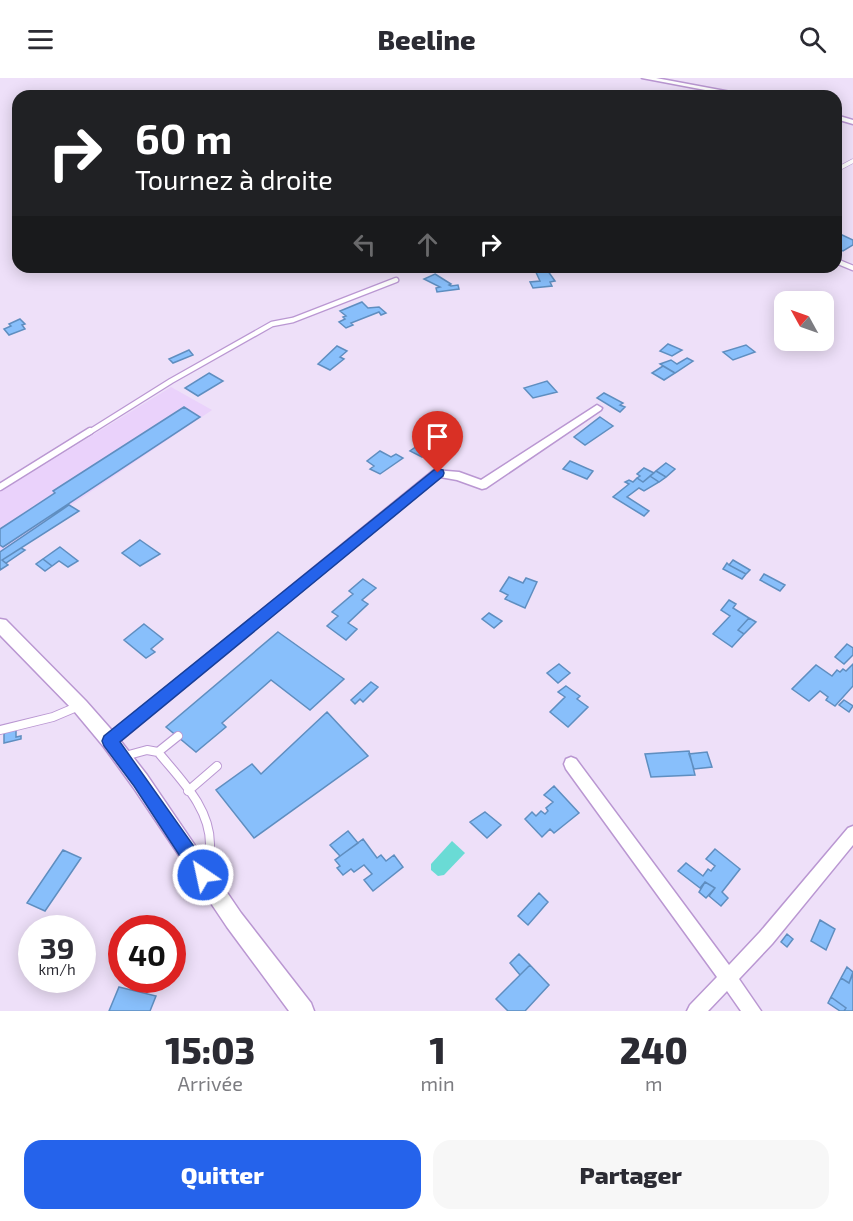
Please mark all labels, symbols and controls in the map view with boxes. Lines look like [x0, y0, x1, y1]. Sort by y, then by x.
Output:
icon: menu [24, 23, 57, 56]
text: Beeline [377, 23, 476, 55]
icon: search [796, 23, 829, 56]
text: 60 m [135, 112, 232, 162]
icon: right [36, 114, 114, 192]
text: Tournez à droite [135, 163, 333, 195]
icon: left [348, 228, 381, 261]
icon: ahead [411, 228, 444, 261]
icon: right [474, 228, 507, 261]
north arrow [774, 291, 834, 351]
map controls [774, 291, 834, 351]
pin [412, 411, 463, 473]
icon: arrive [421, 420, 454, 453]
position arrow [171, 843, 235, 907]
speed limit sign: 40 [108, 915, 186, 993]
text: 39 [40, 929, 74, 965]
text: km/h [38, 960, 76, 978]
text: 15:03 [165, 1028, 255, 1071]
text: 1 [429, 1028, 446, 1071]
text: 240 [620, 1028, 688, 1071]
text: Arrivée [178, 1071, 243, 1095]
text: min [420, 1071, 455, 1095]
text: m [645, 1071, 663, 1095]
button: Quitter [24, 1140, 421, 1209]
button: Partager [433, 1140, 829, 1209]

